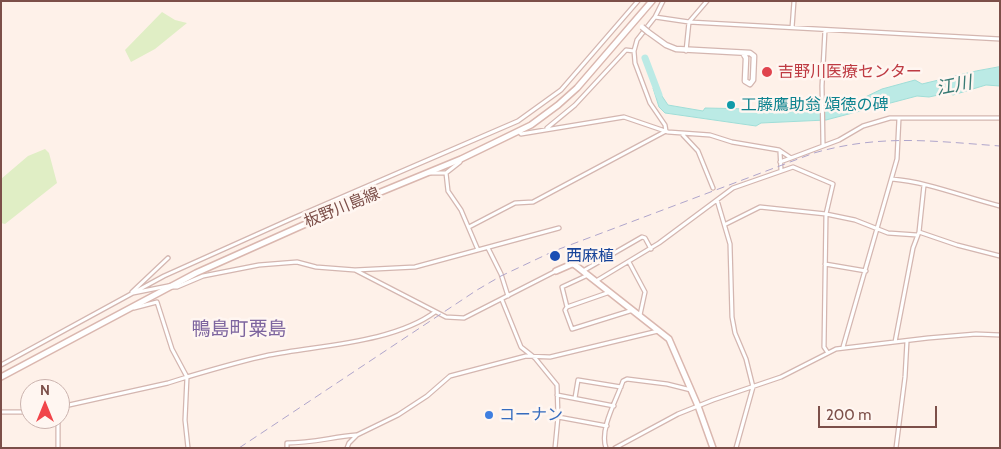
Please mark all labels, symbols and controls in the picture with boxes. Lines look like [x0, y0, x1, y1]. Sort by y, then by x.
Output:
place label: 吉野川医療センター [778, 62, 922, 82]
marker: 吉野川医療センター [760, 65, 774, 79]
water label: 江川 [934, 72, 974, 100]
place label: 工藤鷹助翁 頌徳の碑 [741, 95, 889, 115]
marker: 工藤鷹助翁 頌徳の碑 [725, 99, 737, 111]
street label: 板野川島線 [301, 184, 383, 232]
place label: 西麻植 [566, 246, 614, 266]
marker: 西麻植 [548, 249, 562, 263]
district label: 鴨島町粟島 [192, 318, 286, 340]
north arrow [20, 379, 70, 429]
text: N [40, 381, 50, 399]
scale bar [821, 396, 940, 428]
place label: コーナン [499, 405, 563, 425]
text: 200 m [826, 406, 871, 424]
marker: コーナン [483, 409, 495, 421]

